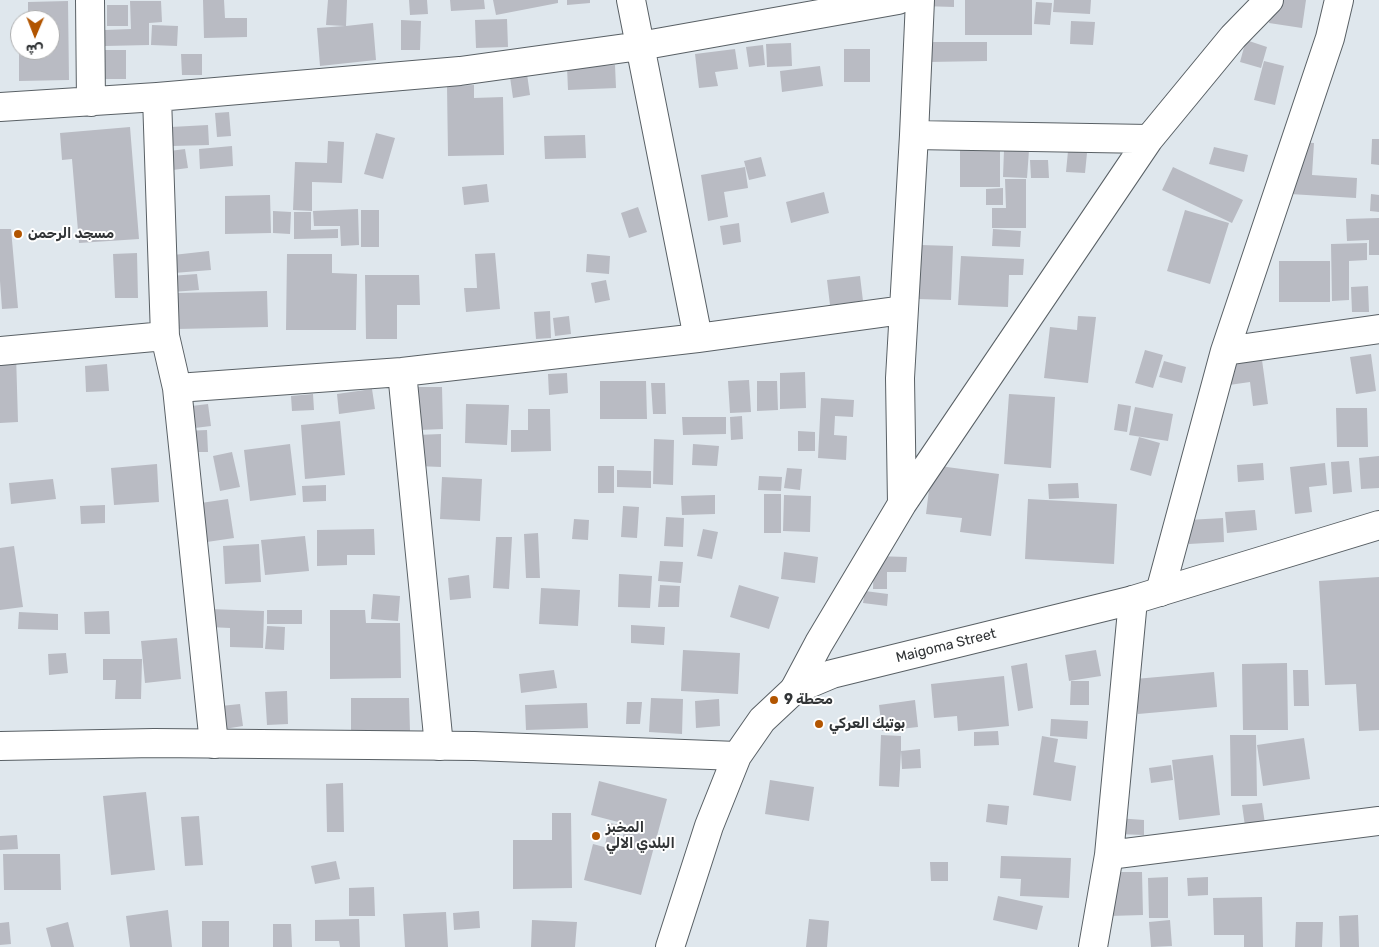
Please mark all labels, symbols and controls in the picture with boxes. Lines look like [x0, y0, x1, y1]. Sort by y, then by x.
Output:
north arrow [10, 10, 60, 60]
text: ش [26, 41, 44, 58]
place label: مسجد الرحمن [28, 226, 114, 242]
marker: مسجد الرحمن [12, 228, 24, 240]
street label: Maigoma Street [894, 625, 998, 667]
place label: محطة 9 [784, 692, 833, 708]
marker: محطة 9 [768, 694, 780, 706]
place label: بوتيك العركي [829, 716, 905, 732]
marker: بوتيك العركي [813, 718, 825, 730]
place label: المخبز البلدي الالي [606, 820, 675, 852]
marker: المخبز البلدي الالي [590, 830, 602, 842]

